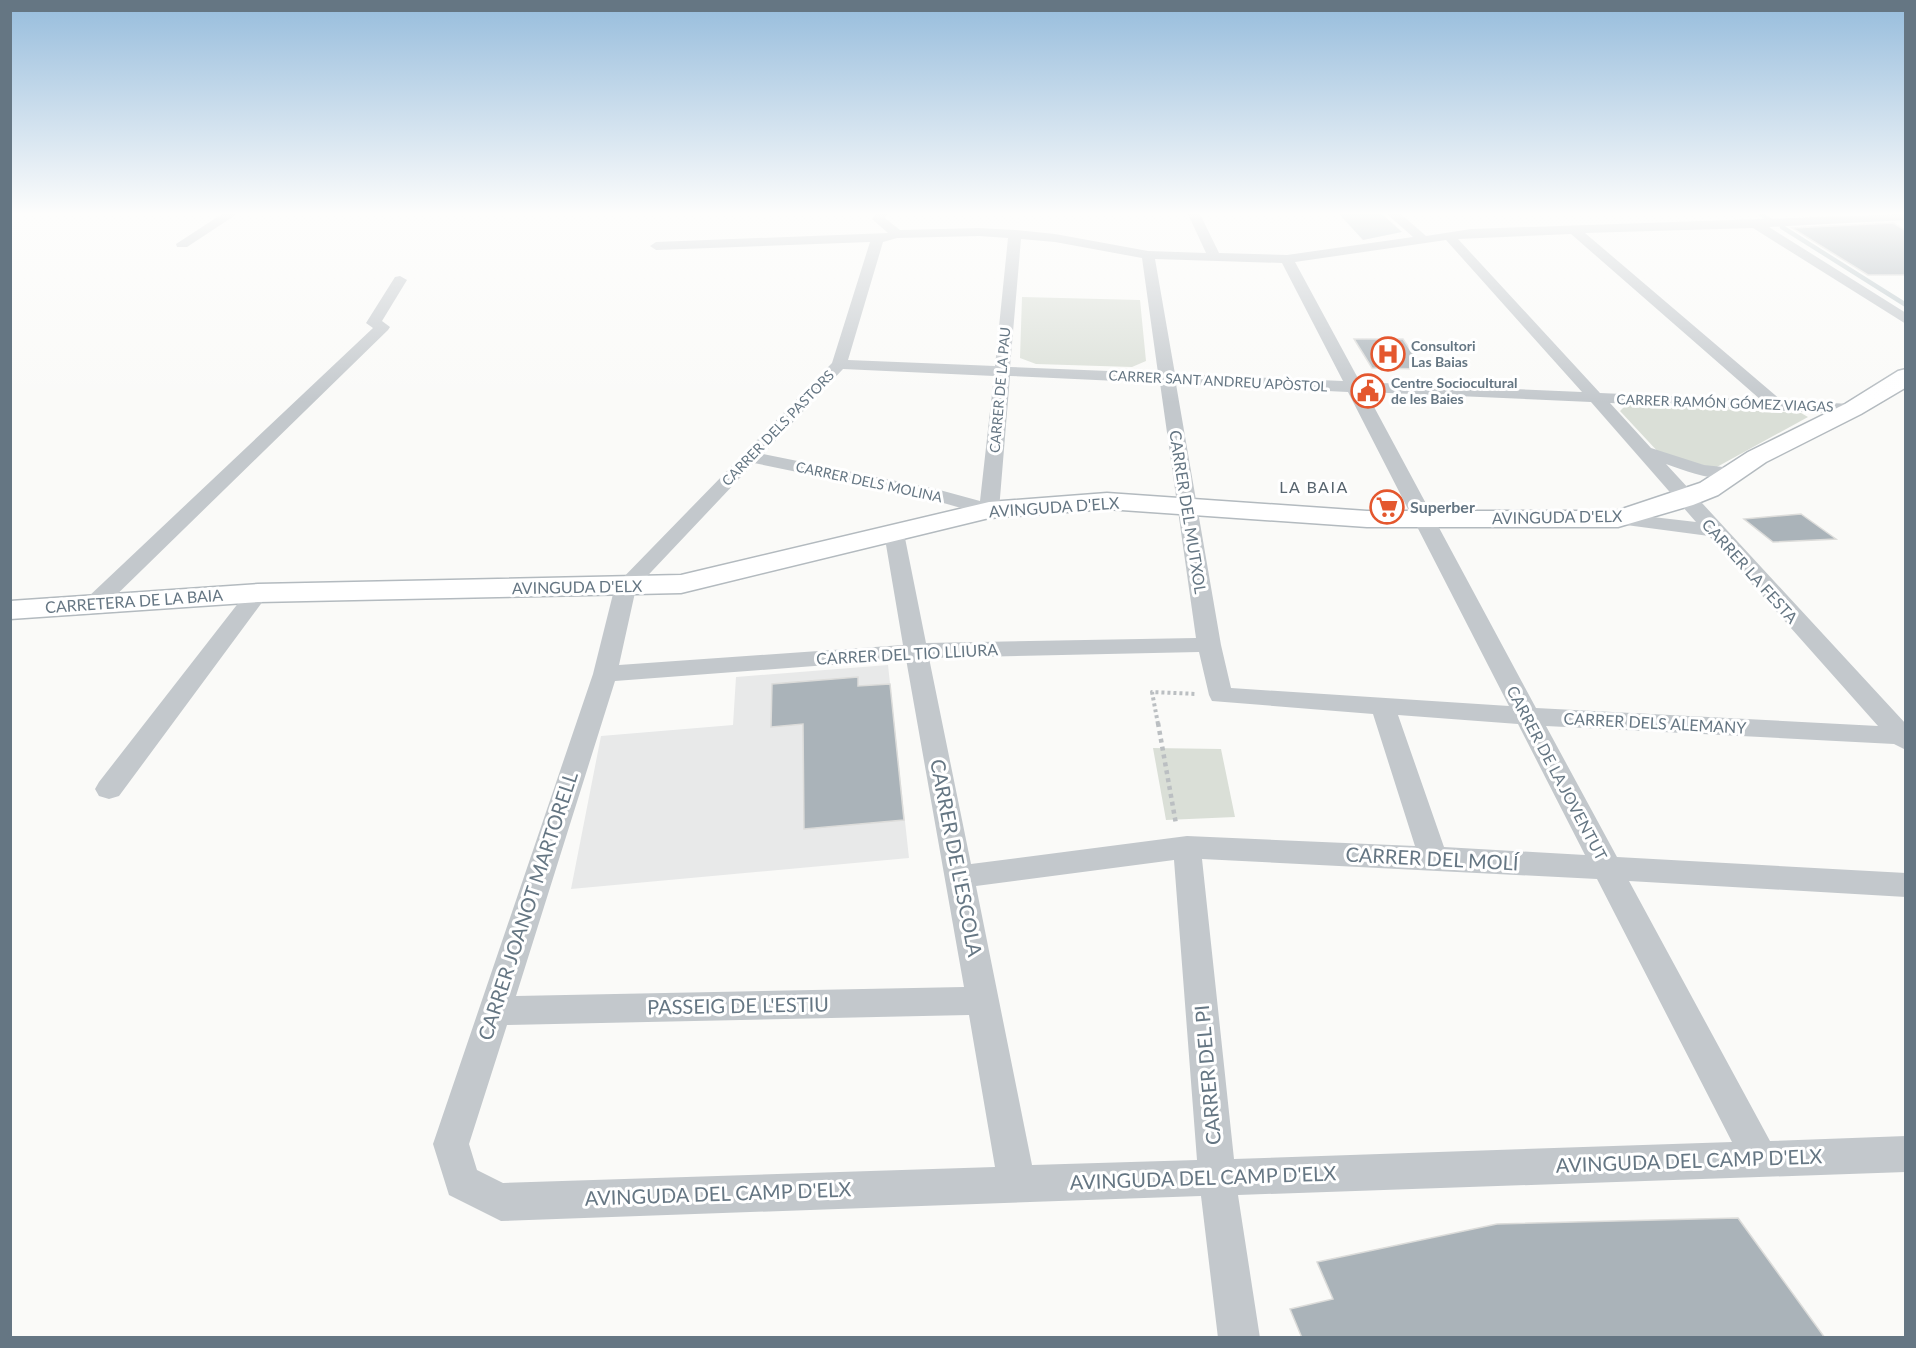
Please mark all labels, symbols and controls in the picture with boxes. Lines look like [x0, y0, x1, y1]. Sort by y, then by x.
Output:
street label: CARRER DE LA PAU [986, 326, 1013, 454]
hospital icon: Consultori Las Baias [1370, 336, 1406, 372]
place label: Consultori Las Baias [1411, 337, 1476, 370]
street label: CARRER DELS PASTORS [718, 366, 837, 489]
street label: CARRER SANT ANDREU APÒSTOL [1108, 366, 1328, 395]
public building icon: Centre Sociocultural de les Baies [1350, 373, 1386, 409]
place label: Centre Sociocultural de les Baies [1391, 374, 1517, 407]
street label: CARRER RAMÓN GÓMEZ VIAGAS [1616, 390, 1834, 415]
street label: CARRER DEL MUTXOL [1166, 429, 1211, 595]
street label: CARRER DELS MOLINA [794, 458, 944, 505]
district label: LA BAIA [1279, 477, 1349, 496]
supermarket icon: Superber [1369, 489, 1405, 525]
street label: AVINGUDA D'ELX [988, 492, 1120, 521]
place label: Superber [1410, 497, 1475, 516]
street label: AVINGUDA D'ELX [1492, 506, 1623, 527]
street label: CARRER LA FESTA [1699, 515, 1802, 627]
street label: AVINGUDA D'ELX [512, 576, 643, 597]
street label: CARRETERA DE LA BAIA [44, 585, 224, 616]
street label: CARRER DEL TIO LLIURA [816, 639, 999, 668]
street label: CARRER DE LA JOVENTUT [1503, 682, 1612, 864]
street label: CARRER DELS ALEMANY [1563, 708, 1747, 737]
street label: CARRER DE L'ESCOLA [926, 757, 988, 959]
street label: CARRER JOANOT MARTORELL [472, 768, 582, 1043]
street label: CARRER DEL MOLÍ [1345, 841, 1521, 875]
street label: PASSEIG DE L'ESTIU [647, 991, 829, 1019]
street label: CARRER DEL PI [1189, 1004, 1225, 1146]
street label: AVINGUDA DEL CAMP D'ELX [1555, 1143, 1823, 1177]
street label: AVINGUDA DEL CAMP D'ELX [1069, 1160, 1337, 1194]
street label: AVINGUDA DEL CAMP D'ELX [584, 1176, 852, 1210]

